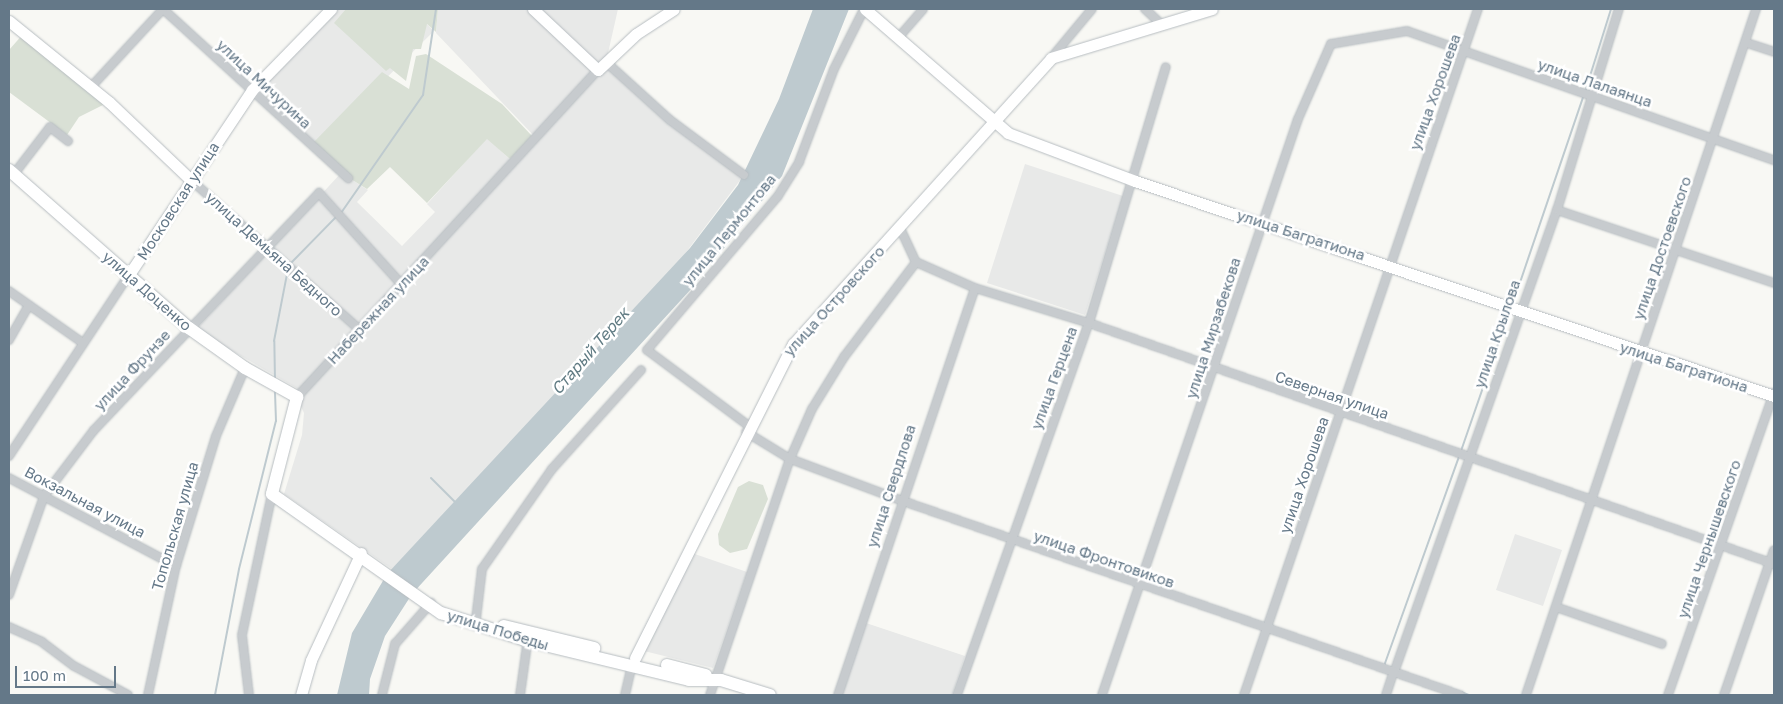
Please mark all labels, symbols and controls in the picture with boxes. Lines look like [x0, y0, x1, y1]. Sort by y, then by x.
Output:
street label: улица Хорошева [1406, 31, 1464, 153]
street label: улица Мичурина [213, 36, 315, 132]
street label: улица Лалаянца [1535, 55, 1655, 111]
street label: Московская улица [133, 139, 223, 263]
street label: улица Лермонтова [678, 171, 780, 289]
street label: улица Достоевского [1629, 174, 1695, 322]
street label: улица Демьяна Бедного [202, 188, 346, 320]
street label: улица Багратиона [1235, 206, 1367, 264]
street label: улица Островского [780, 242, 888, 360]
street label: улица Доценко [99, 247, 195, 335]
street label: Набережная улица [323, 252, 433, 368]
street label: улица Мирзабекова [1182, 255, 1244, 401]
street label: улица Крылова [1470, 278, 1524, 390]
water label: Старый Терек [547, 304, 633, 398]
street label: улица Герцена [1027, 324, 1081, 432]
street label: улица Фрунзе [90, 326, 174, 414]
street label: улица Багратиона [1618, 338, 1750, 396]
street label: Северная улица [1273, 367, 1391, 423]
street label: улица Хорошева [1276, 414, 1332, 536]
street label: улица Свердлова [863, 422, 919, 550]
street label: улица Чернышевского [1673, 457, 1745, 621]
street label: Топольская улица [148, 460, 202, 592]
street label: Вокзальная улица [21, 463, 149, 541]
street label: улица Фронтовиков [1031, 526, 1177, 592]
street label: улица Победы [445, 606, 551, 654]
scale bar [18, 656, 119, 688]
text: 100 m [23, 666, 66, 684]

